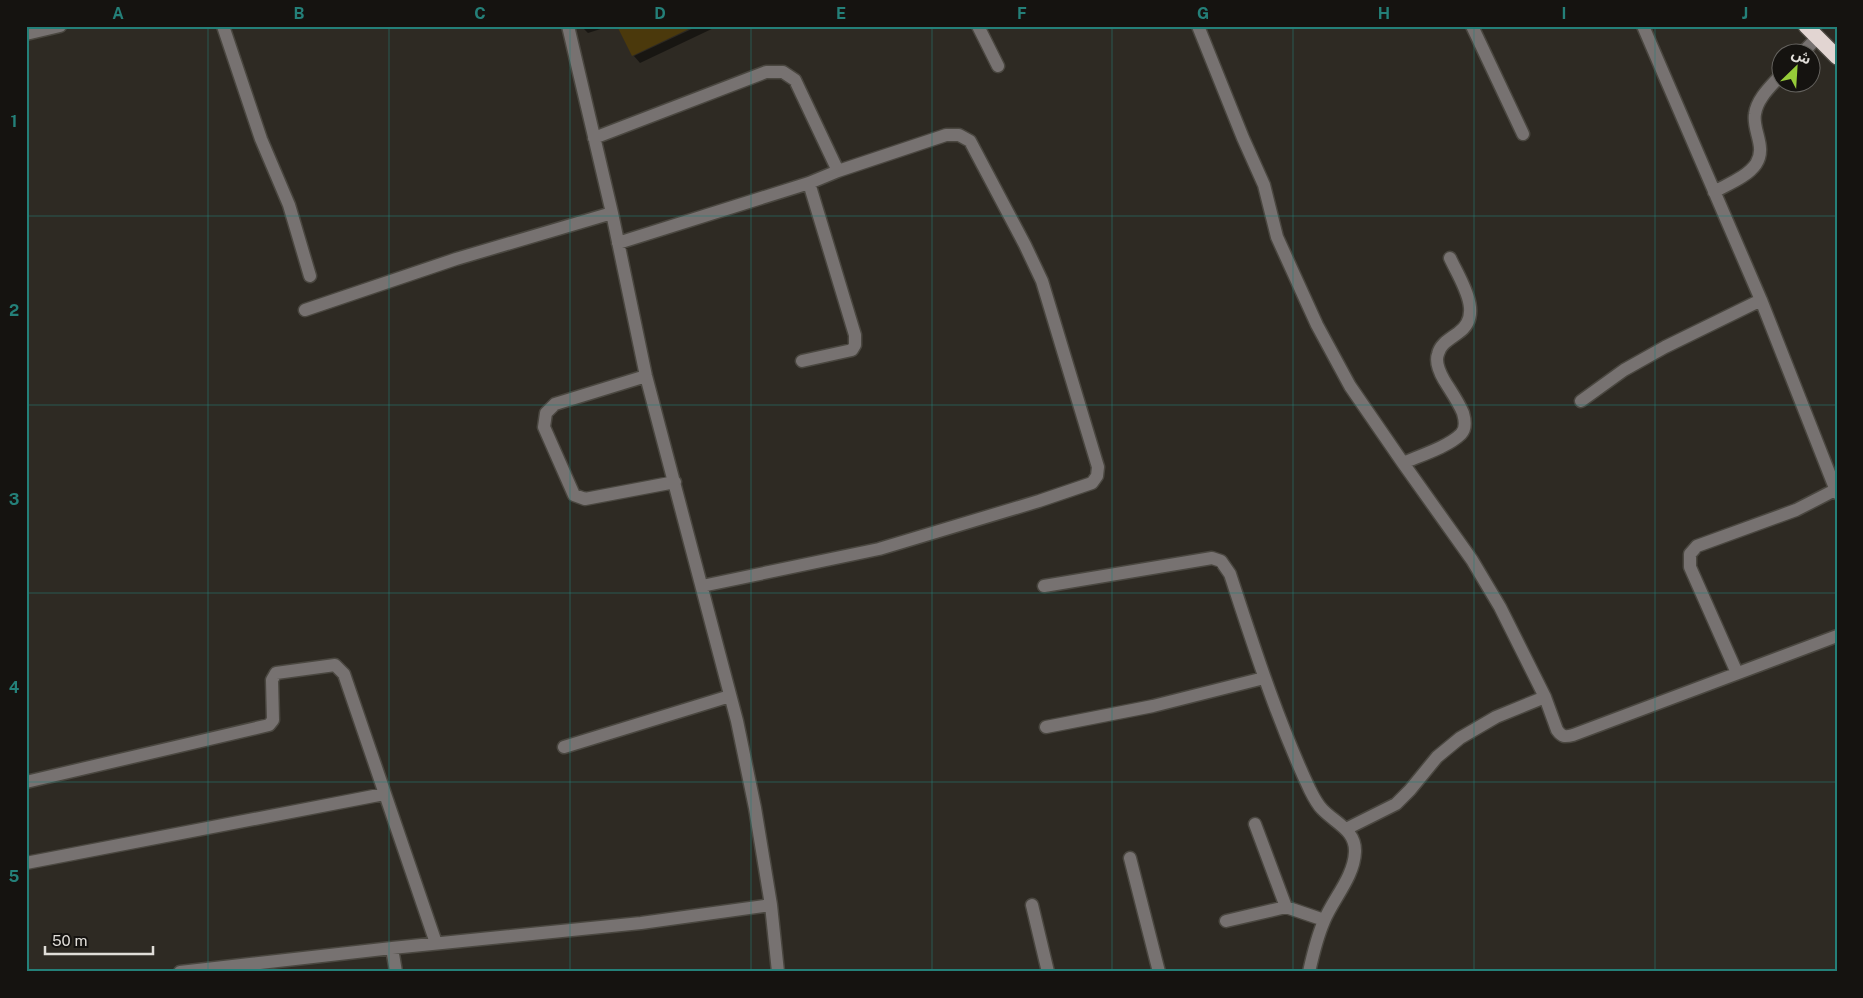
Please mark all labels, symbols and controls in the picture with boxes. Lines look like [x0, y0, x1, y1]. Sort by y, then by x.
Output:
text: A [112, 4, 124, 23]
text: B [294, 4, 305, 23]
text: C [474, 4, 486, 23]
text: D [654, 4, 666, 23]
text: E [836, 4, 846, 23]
text: F [1017, 4, 1027, 23]
text: G [1197, 4, 1209, 23]
text: H [1378, 4, 1390, 23]
text: I [1562, 4, 1566, 23]
text: J [1742, 4, 1748, 23]
north arrow [1770, 42, 1820, 92]
text: ش [1789, 45, 1814, 68]
text: 1 [11, 112, 17, 131]
text: 2 [9, 301, 19, 320]
text: 3 [9, 490, 19, 509]
text: 4 [9, 678, 20, 697]
text: 5 [9, 867, 20, 886]
scale bar [45, 923, 152, 955]
text: 50 m [52, 932, 87, 949]

